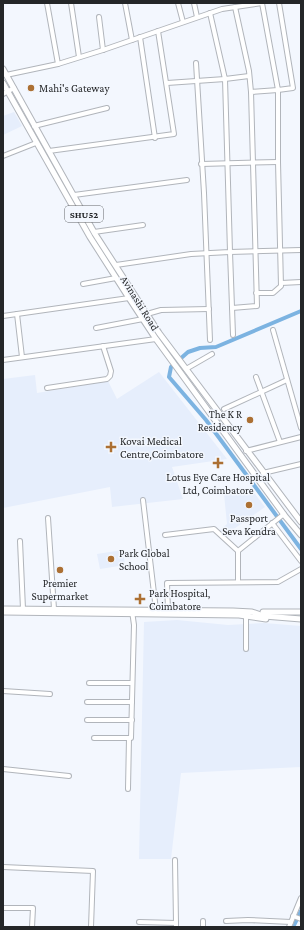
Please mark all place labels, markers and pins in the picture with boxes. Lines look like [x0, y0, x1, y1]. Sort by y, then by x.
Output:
place label: Mahi's Gateway [39, 82, 110, 95]
marker: Mahi's Gateway [26, 83, 36, 93]
place label: The K R Residency [198, 408, 243, 434]
marker: The K R Residency [245, 415, 255, 425]
place label: Kovai Medical Centre,Coimbatore [120, 435, 204, 461]
marker: Kovai Medical Centre,Coimbatore [105, 441, 117, 453]
marker: Lotus Eye Care Hospital Ltd, Coimbatore [212, 457, 224, 469]
place label: Lotus Eye Care Hospital Ltd, Coimbatore [166, 471, 270, 497]
marker: Passport Seva Kendra [244, 500, 254, 510]
place label: Passport Seva Kendra [222, 512, 276, 537]
place label: Park Global School [119, 547, 170, 572]
marker: Park Global School [106, 554, 116, 564]
marker: Premier Supermarket [55, 565, 65, 575]
place label: Premier Supermarket [32, 577, 89, 603]
place label: Park Hospital, Coimbatore [149, 587, 210, 612]
marker: Park Hospital, Coimbatore [134, 593, 146, 605]

